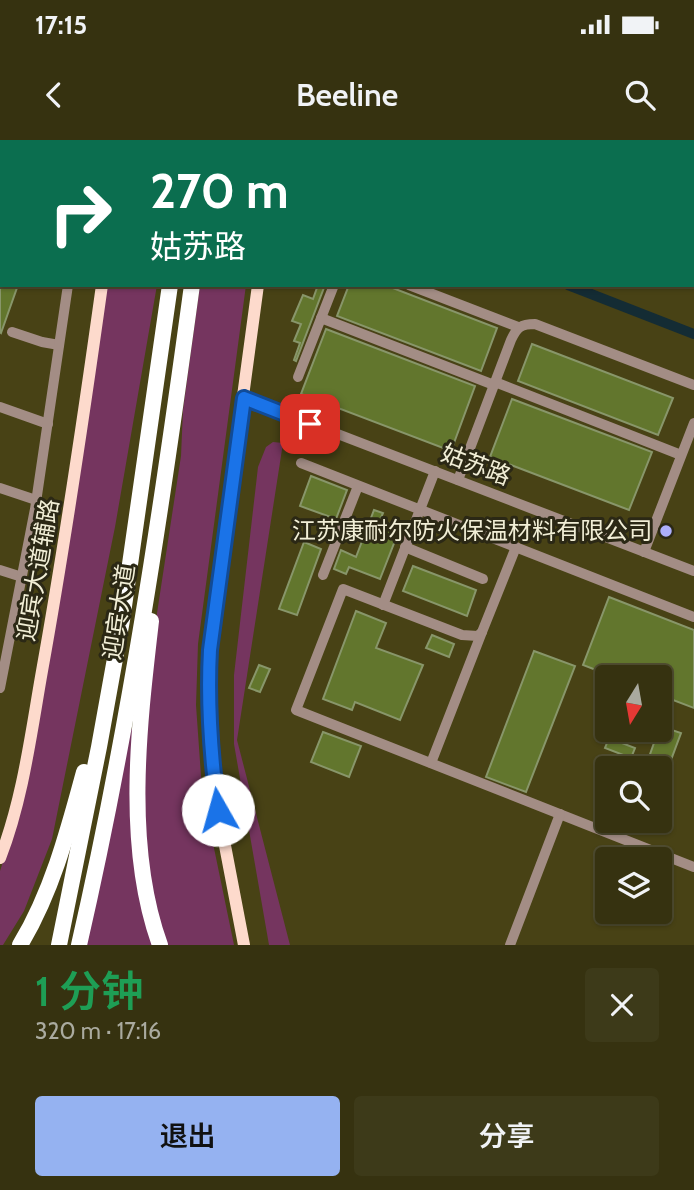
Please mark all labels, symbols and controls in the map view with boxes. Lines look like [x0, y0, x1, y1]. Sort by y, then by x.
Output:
text: 17:15 [35, 9, 87, 41]
text: Beeline [296, 75, 398, 114]
icon: back [35, 76, 73, 114]
icon: search [621, 76, 659, 114]
text: 270 m [150, 161, 289, 220]
icon: right [35, 168, 126, 259]
text: 姑苏路 [150, 227, 246, 266]
pin [280, 394, 340, 454]
icon: arrive [291, 405, 329, 443]
street label: 姑苏路 [437, 438, 515, 491]
street label: 迎宾大道辅路 [11, 496, 64, 643]
place label: 江苏康耐尔防火保温材料有限公司 [292, 516, 652, 545]
marker: 江苏康耐尔防火保温材料有限公司 [658, 523, 674, 539]
street label: 迎宾大道 [97, 562, 140, 662]
north arrow [595, 665, 672, 742]
map controls [595, 665, 672, 924]
button: search [595, 756, 672, 833]
position arrow [181, 773, 255, 847]
button: layers [595, 847, 672, 924]
text: 1 分钟 [35, 965, 143, 1017]
button: close [585, 968, 659, 1042]
text: 320 m · 17:16 [35, 1017, 161, 1045]
button: 退出 [35, 1096, 340, 1176]
button: 分享 [354, 1096, 659, 1176]

